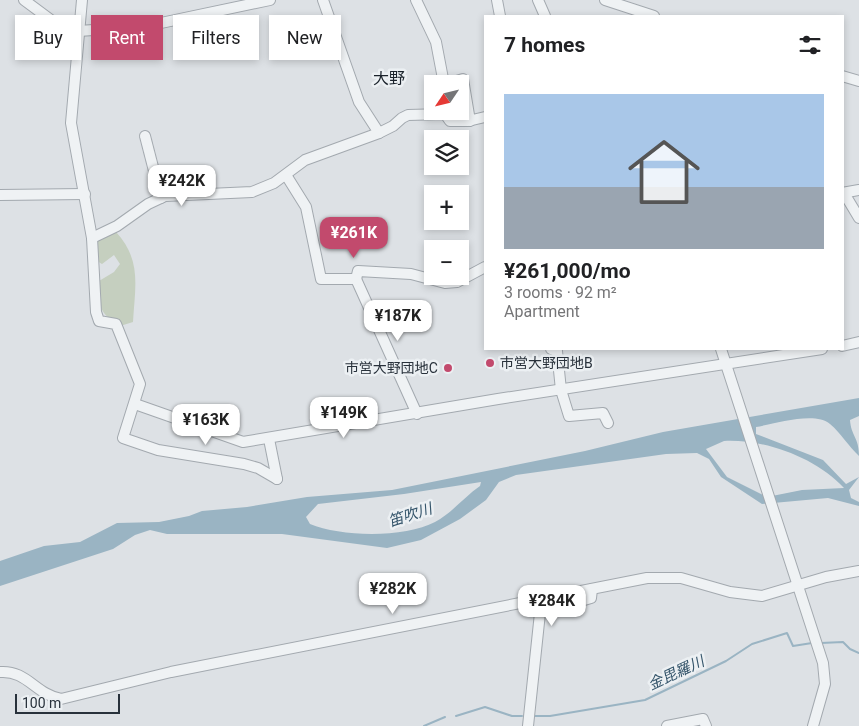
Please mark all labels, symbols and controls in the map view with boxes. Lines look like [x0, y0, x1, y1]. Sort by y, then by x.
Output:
chip: Buy [15, 15, 81, 60]
chip: Rent [91, 15, 163, 60]
chip: Filters [173, 15, 259, 60]
chip: New [269, 15, 341, 60]
icon: filters [796, 31, 824, 59]
text: 7 homes [504, 33, 585, 57]
district label: 大野 [373, 69, 405, 88]
north arrow [424, 75, 469, 120]
map controls [424, 75, 469, 285]
icon: home [619, 127, 709, 217]
button: layers [424, 130, 469, 175]
pin: ¥242K [147, 164, 217, 207]
text: ¥242K [159, 171, 205, 190]
button: + [424, 185, 469, 230]
pin: ¥261K [319, 216, 389, 259]
text: ¥261K [331, 223, 377, 242]
button: − [424, 240, 469, 285]
text: ¥261,000/mo [504, 259, 631, 283]
text: 3 rooms · 92 m² [504, 283, 617, 302]
pin: ¥187K [363, 300, 433, 342]
text: Apartment [504, 302, 580, 321]
text: ¥187K [375, 306, 421, 325]
place label: 市営大野団地B [500, 355, 593, 371]
marker: 市営大野団地B [484, 357, 496, 369]
place label: 市営大野団地C [345, 360, 438, 376]
marker: 市営大野団地C [442, 362, 454, 374]
pin: ¥149K [309, 396, 379, 439]
text: ¥149K [321, 403, 367, 422]
pin: ¥163K [171, 404, 241, 446]
text: ¥163K [183, 410, 229, 429]
water label: 笛吹川 [386, 499, 436, 531]
pin: ¥282K [358, 572, 428, 615]
text: ¥282K [370, 579, 416, 598]
pin: ¥284K [517, 584, 587, 627]
text: ¥284K [529, 591, 575, 610]
water label: 金毘羅川 [645, 651, 709, 694]
scale bar [15, 691, 120, 714]
text: 100 m [22, 695, 61, 711]

